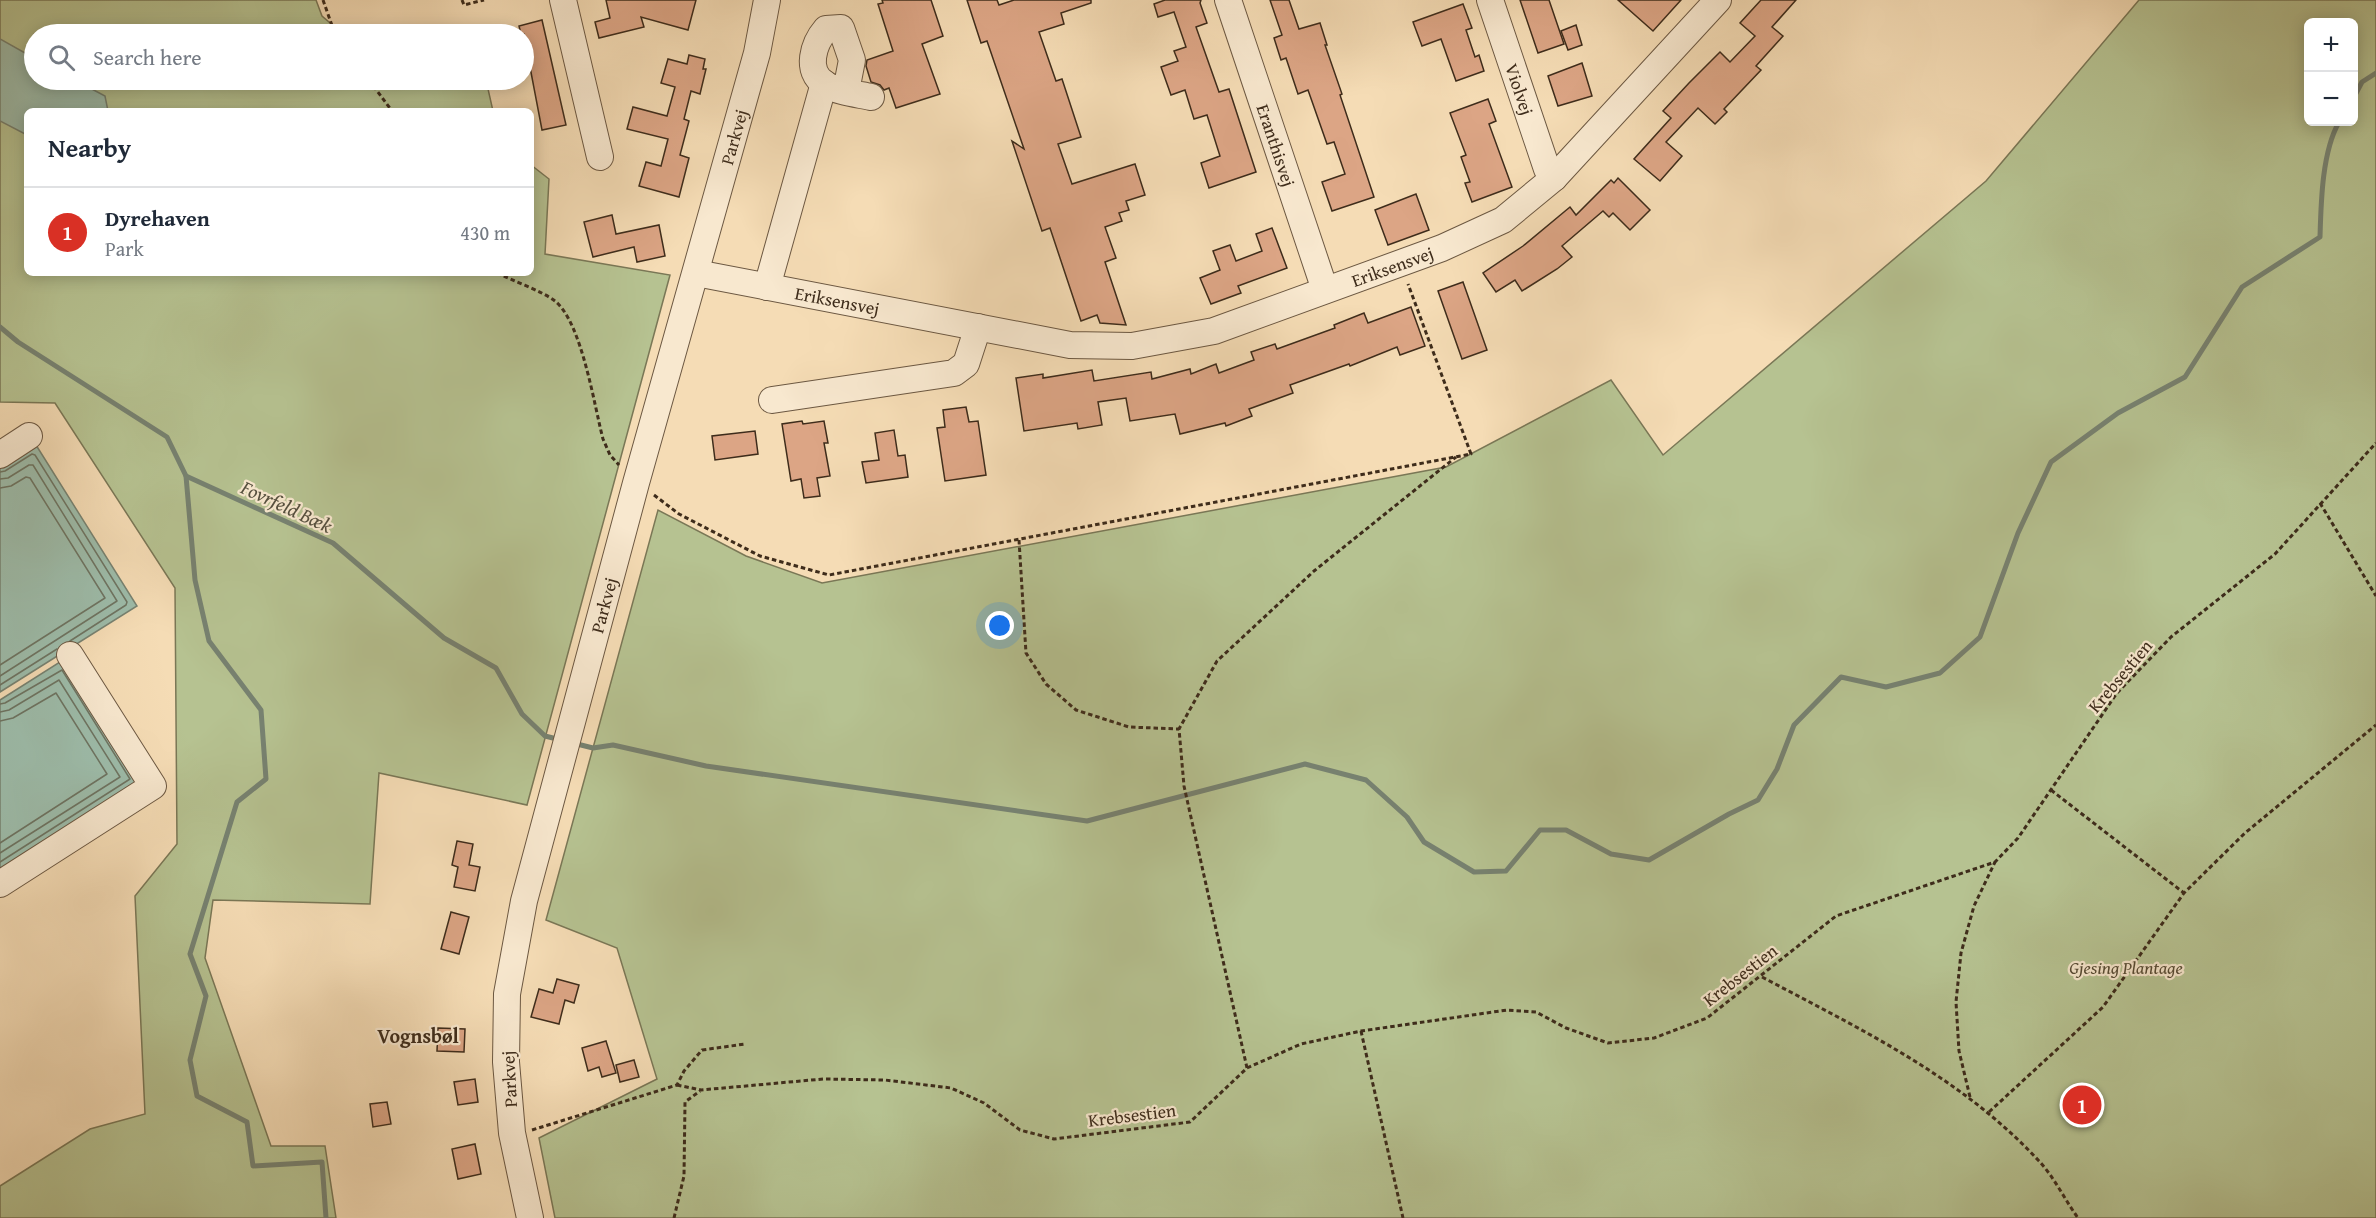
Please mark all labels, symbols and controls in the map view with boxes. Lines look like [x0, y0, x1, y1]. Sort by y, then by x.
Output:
map controls [2304, 18, 2358, 126]
button: + [2304, 18, 2358, 72]
search box [24, 24, 534, 90]
icon: search [45, 41, 78, 74]
text: Search here [93, 41, 202, 73]
street label: Violvej [1499, 60, 1541, 118]
button: − [2304, 72, 2358, 126]
street label: Eranthisvej [1250, 100, 1303, 190]
street label: Parkvej [713, 106, 754, 168]
text: Nearby [48, 128, 131, 167]
text: Dyrehaven [105, 202, 210, 234]
text: 1 [62, 218, 73, 247]
text: 430 m [460, 218, 510, 247]
text: Park [105, 234, 144, 263]
street label: Eriksensvej [1348, 239, 1437, 293]
street label: Eriksensvej [793, 279, 882, 322]
water label: Fovrfeld Bæk [236, 472, 338, 540]
street label: Parkvej [583, 574, 624, 636]
your location [985, 611, 1014, 640]
street label: Krebsestien [2081, 634, 2159, 718]
street label: Krebsestien [1697, 937, 1783, 1013]
park label: Gjesing Plantage [2069, 954, 2183, 981]
district label: Vognsbøl [377, 1021, 459, 1050]
street label: Parkvej [494, 1050, 524, 1108]
pin: 1 [2062, 1082, 2102, 1128]
street label: Krebsestien [1087, 1096, 1177, 1134]

